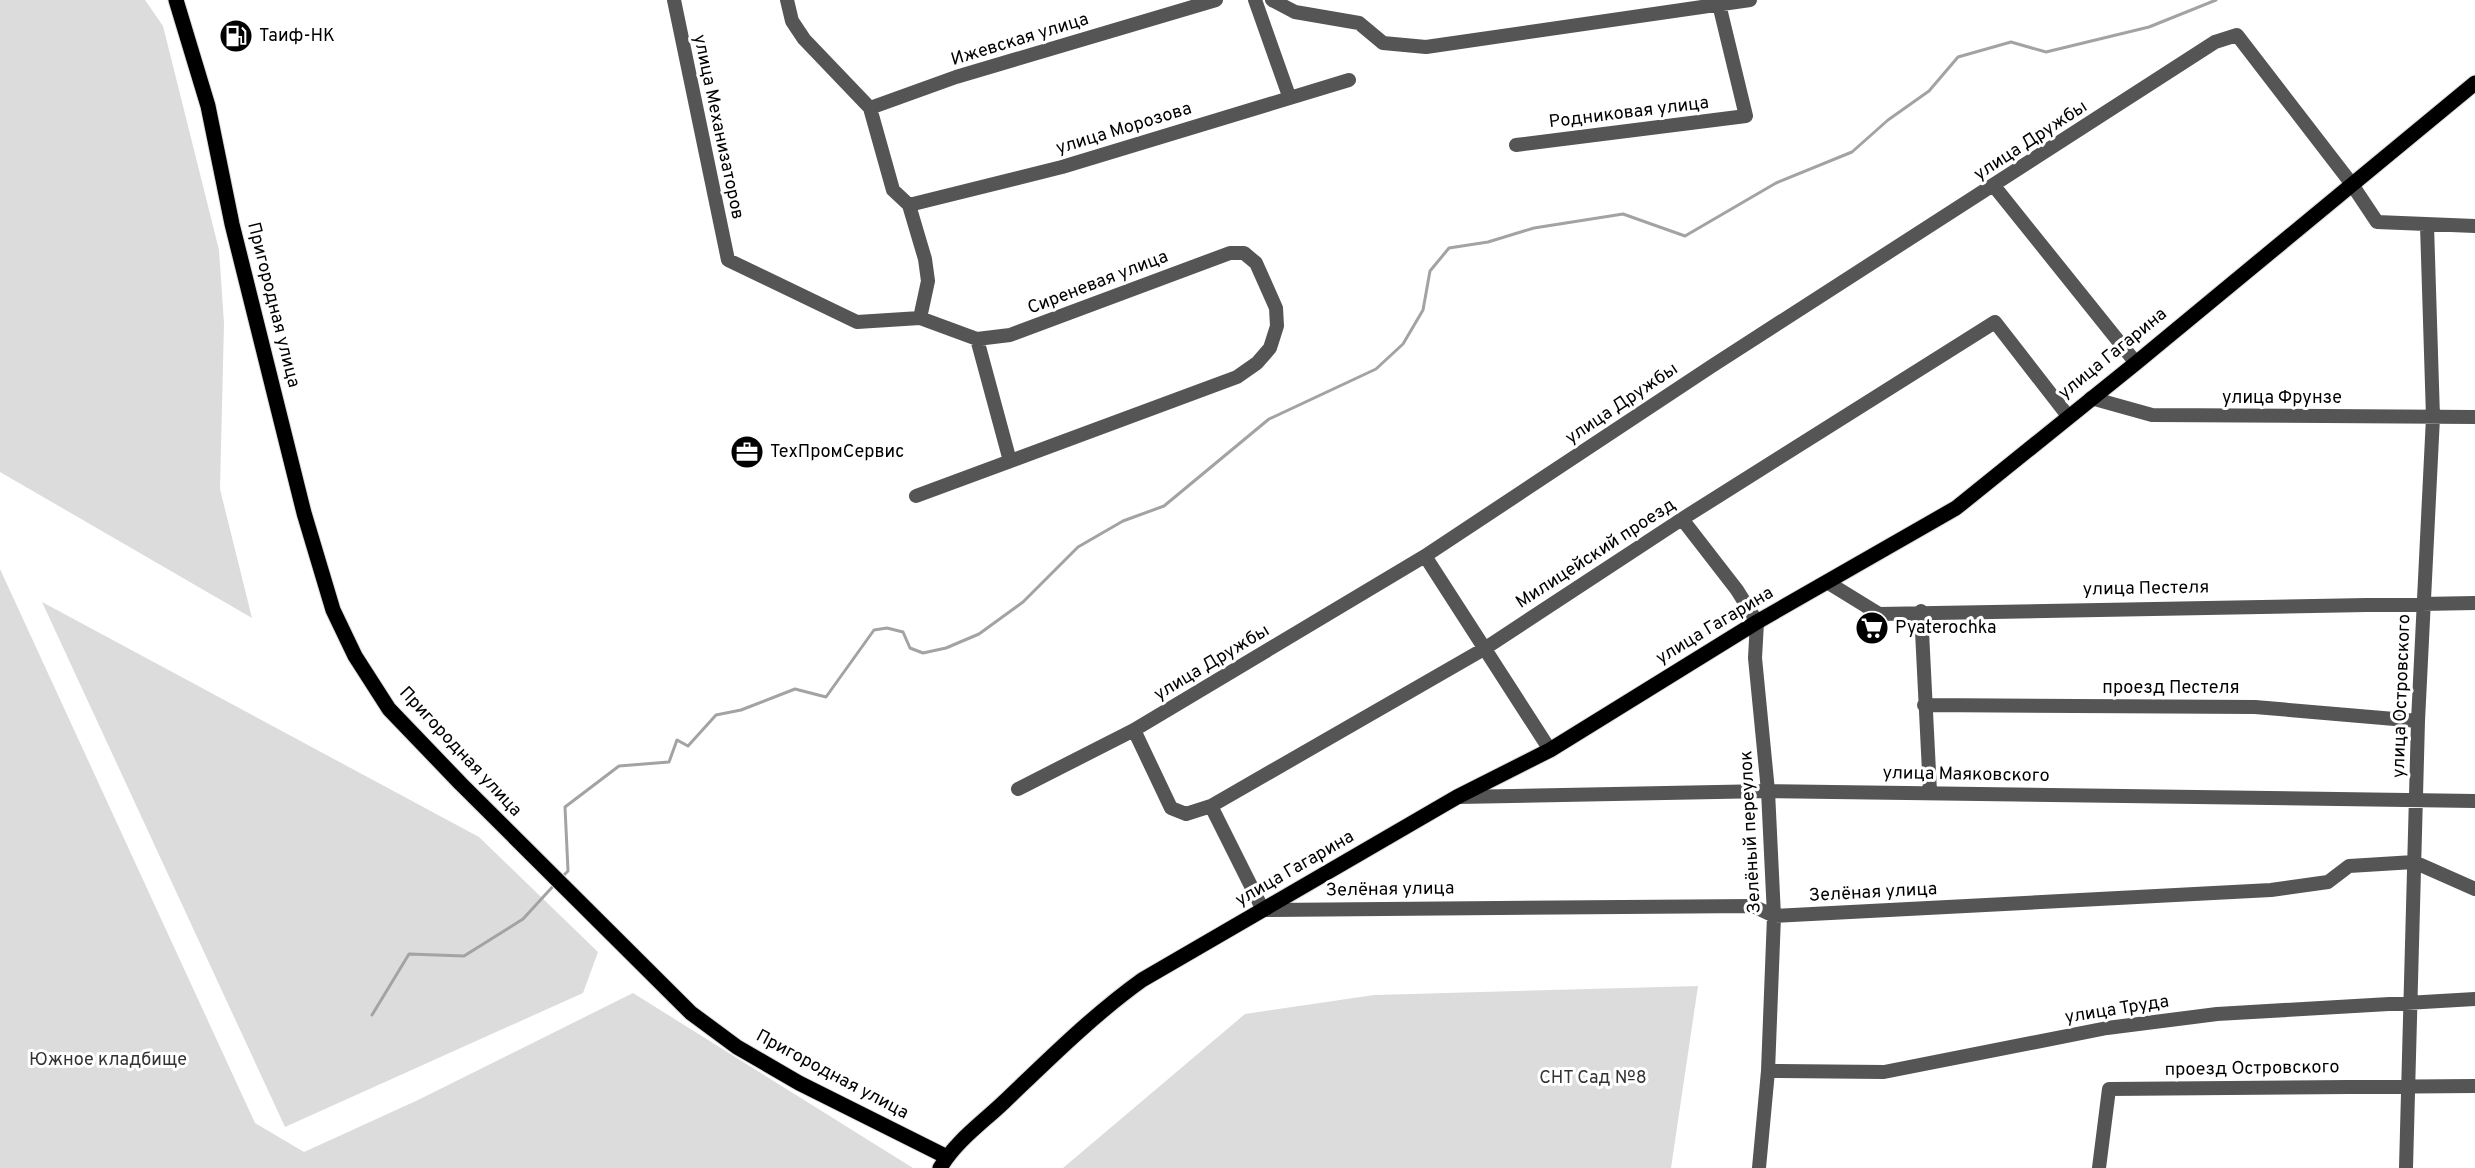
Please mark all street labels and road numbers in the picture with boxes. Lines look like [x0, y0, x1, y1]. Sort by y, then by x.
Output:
street label: Ижевская улица [948, 8, 1092, 72]
street label: улица Механизаторов [687, 32, 749, 222]
street label: Родниковая улица [1548, 92, 1710, 134]
street label: улица Дружбы [1970, 96, 2092, 186]
street label: улица Морозова [1053, 97, 1195, 161]
street label: Пригородная улица [241, 220, 305, 390]
street label: Сиреневая улица [1024, 246, 1172, 320]
street label: улица Гагарина [2054, 303, 2172, 405]
street label: улица Дружбы [1561, 358, 1683, 450]
street label: улица Фрунзе [2222, 387, 2342, 410]
street label: Милицейский проезд [1512, 494, 1680, 614]
street label: улица Пестеля [2082, 576, 2210, 602]
street label: улица Гагарина [1652, 582, 1778, 670]
street label: улица Островского [2388, 614, 2416, 778]
street label: улица Дружбы [1150, 619, 1274, 707]
street label: проезд Пестеля [2102, 677, 2240, 700]
street label: Пригородная улица [394, 682, 526, 822]
street label: Зелёный переулок [1735, 750, 1767, 914]
street label: улица Маяковского [1882, 762, 2050, 788]
street label: улица Гагарина [1232, 826, 1358, 912]
street label: Зелёная улица [1325, 877, 1455, 903]
street label: Зелёная улица [1808, 878, 1938, 908]
street label: улица Труда [2063, 990, 2171, 1030]
street label: Пригородная улица [752, 1025, 912, 1125]
street label: проезд Островского [2164, 1056, 2340, 1082]

